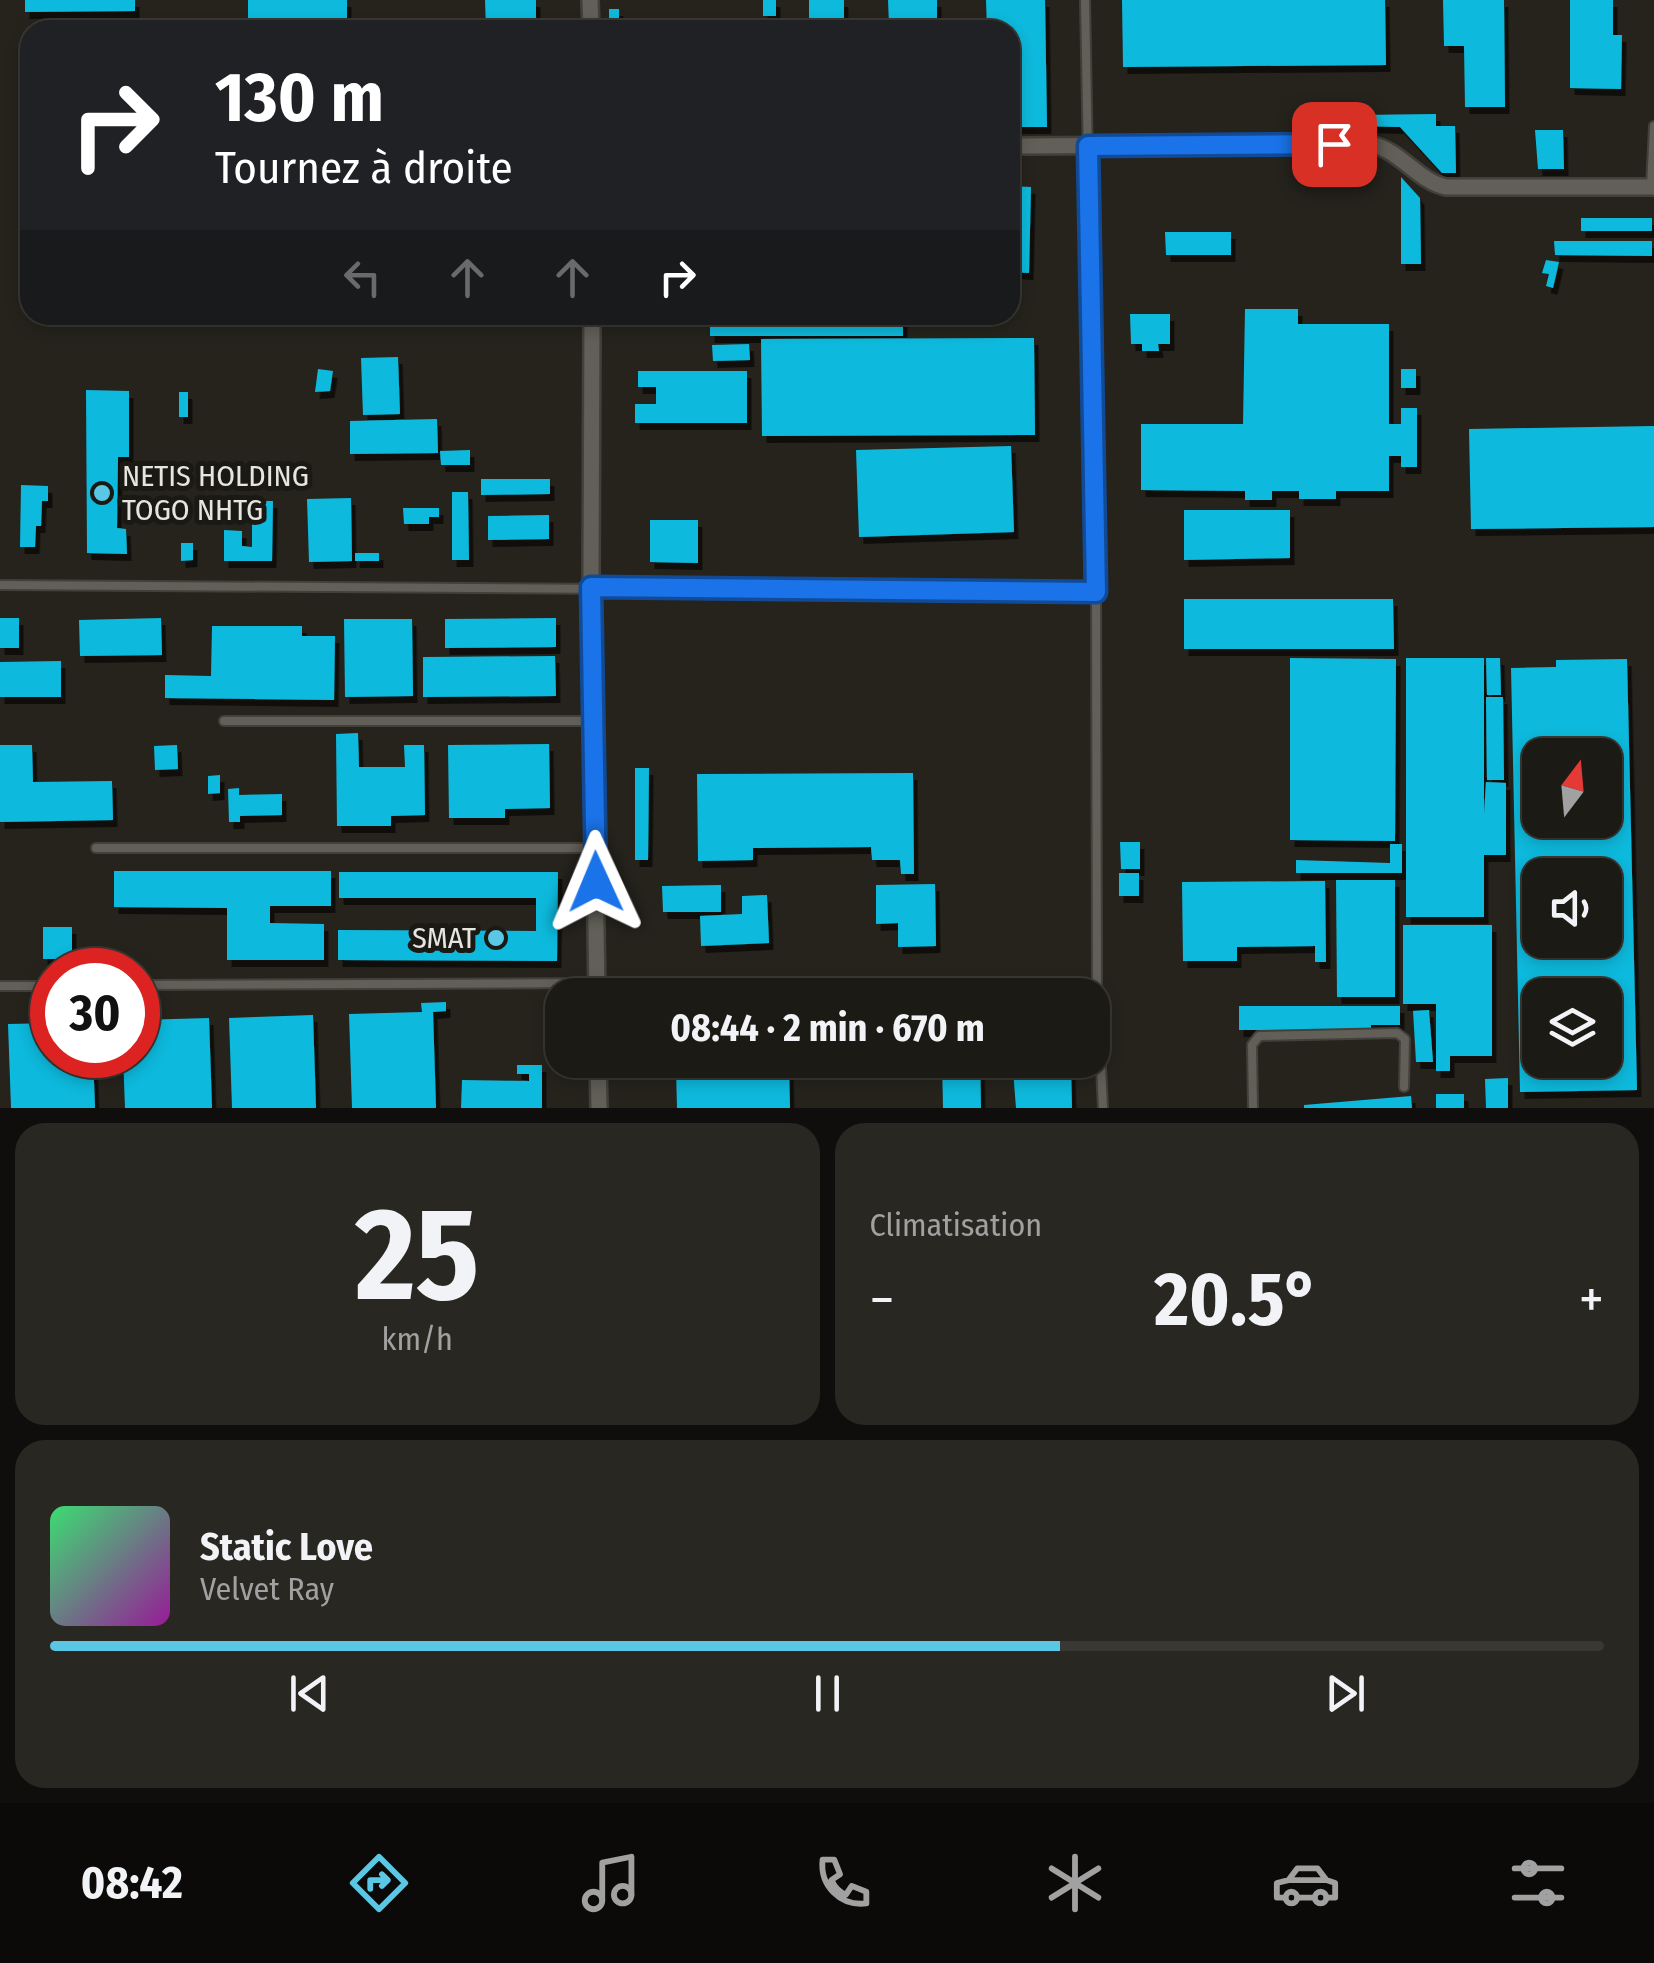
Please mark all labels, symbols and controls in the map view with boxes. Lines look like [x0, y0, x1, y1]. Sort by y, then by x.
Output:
text: 130 m [215, 56, 384, 140]
icon: right [50, 60, 180, 190]
pin [1292, 102, 1377, 187]
icon: arrive [1307, 117, 1362, 172]
text: Tournez à droite [215, 141, 513, 195]
icon: left [335, 250, 390, 305]
icon: ahead [440, 250, 495, 305]
icon: ahead [545, 250, 600, 305]
icon: right [650, 250, 705, 305]
place label: NETIS HOLDING TOGO NHTG [122, 458, 309, 528]
marker: NETIS HOLDING TOGO NHTG [91, 482, 113, 504]
north arrow [1522, 738, 1622, 838]
map controls [1522, 738, 1622, 1078]
position arrow [544, 830, 648, 934]
button: sound [1522, 858, 1622, 958]
place label: SMAT [412, 920, 476, 956]
marker: SMAT [485, 927, 507, 949]
speed limit sign: 30 [30, 948, 160, 1078]
button: layers [1522, 978, 1622, 1078]
text: 08:44 · 2 min · 670 m [670, 1005, 985, 1051]
text: 25 [355, 1177, 479, 1333]
text: Climatisation [870, 1206, 1042, 1244]
text: 20.5° [1154, 1255, 1319, 1345]
text: − [870, 1267, 894, 1333]
text: + [1579, 1267, 1604, 1333]
text: km/h [382, 1320, 453, 1358]
text: Static Love [200, 1524, 373, 1570]
text: Velvet Ray [200, 1570, 334, 1608]
icon: previous [282, 1666, 337, 1721]
icon: pause [800, 1666, 855, 1721]
icon: next [1318, 1666, 1373, 1721]
icon: directions [344, 1848, 414, 1918]
icon: music [576, 1848, 646, 1918]
icon: phone [808, 1848, 878, 1918]
icon: climate [1040, 1848, 1110, 1918]
icon: car [1271, 1848, 1341, 1918]
icon: filters [1503, 1848, 1573, 1918]
text: 08:42 [81, 1856, 183, 1910]

